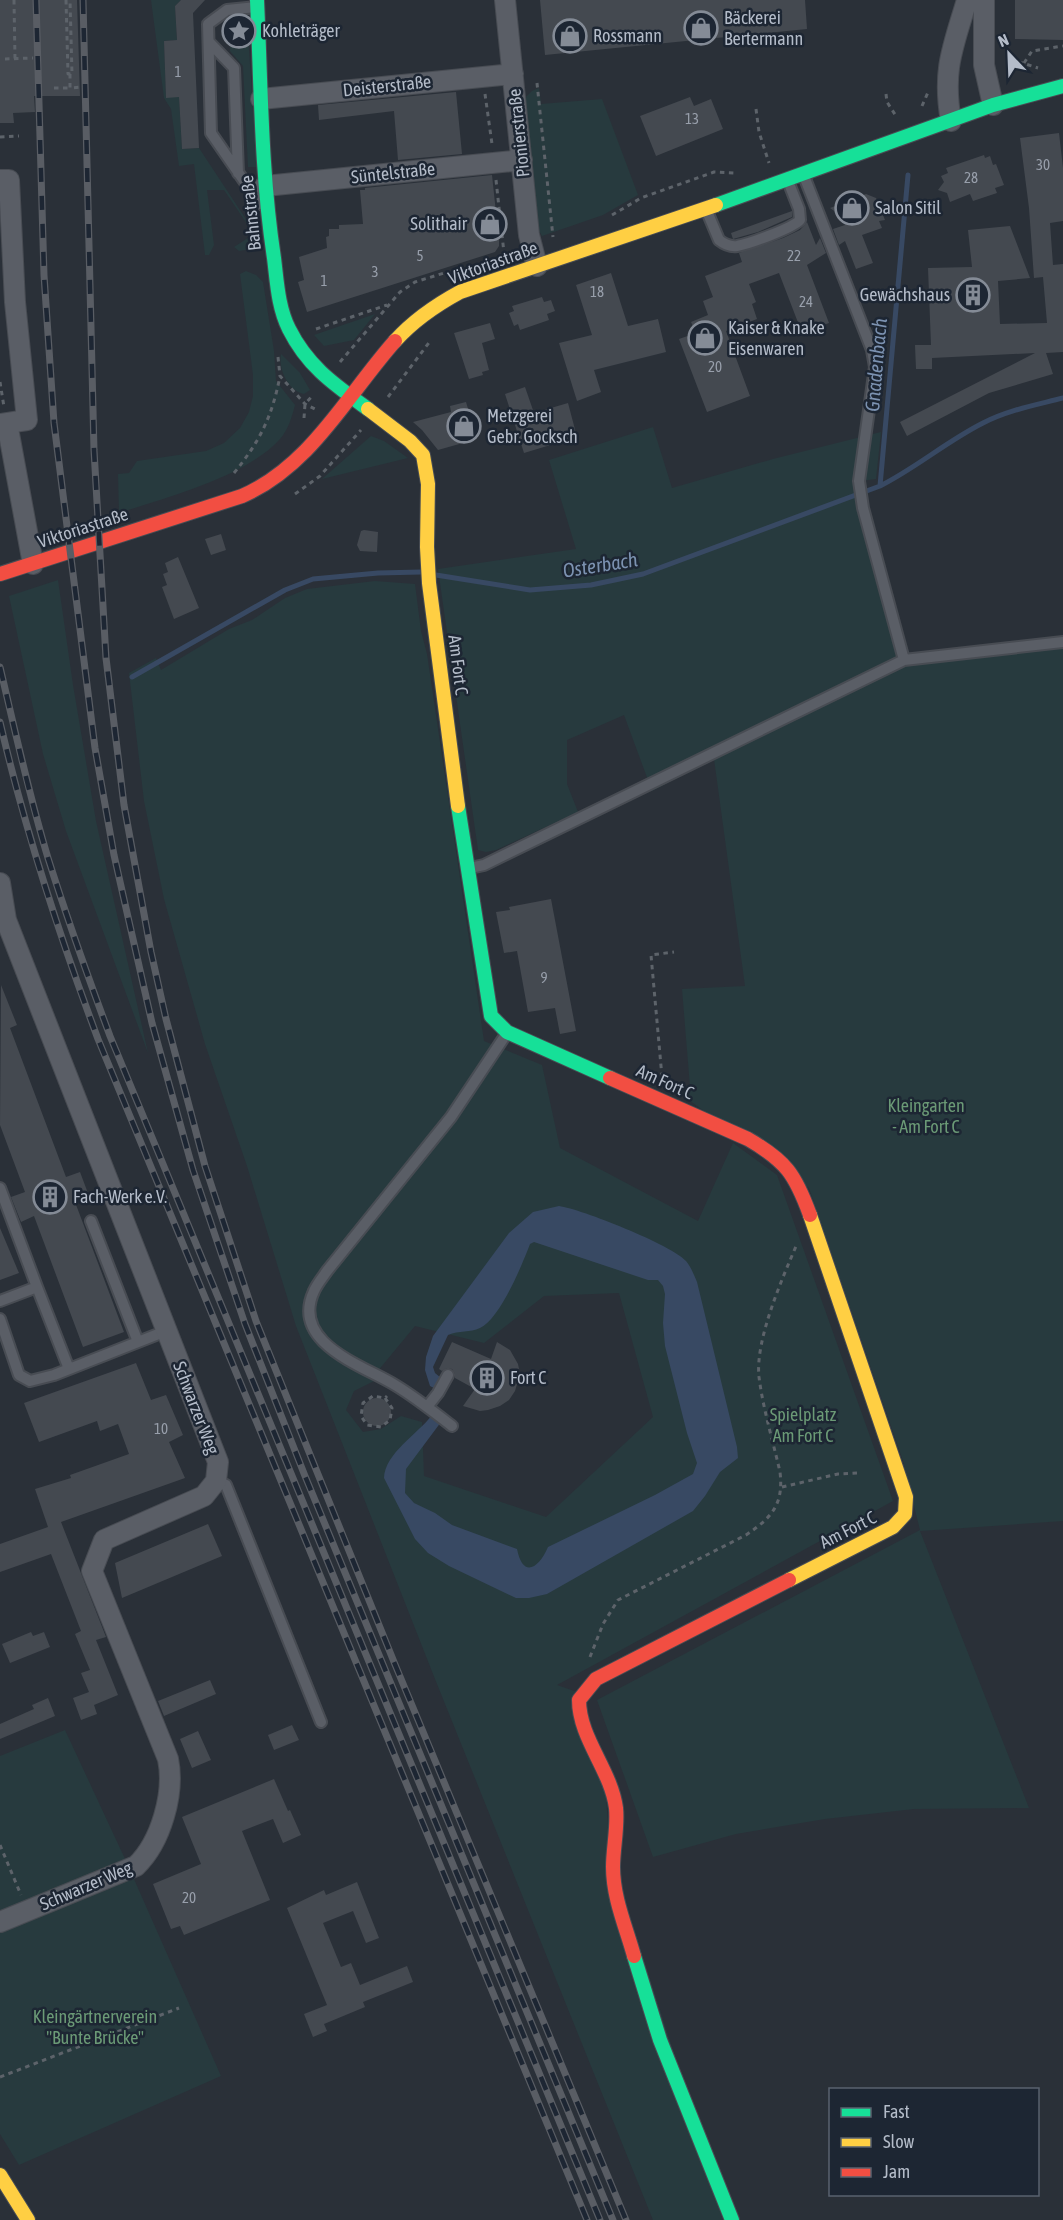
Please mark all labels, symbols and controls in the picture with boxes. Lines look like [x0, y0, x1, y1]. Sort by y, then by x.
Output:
place label: Bäckerei Bertermann [724, 7, 803, 49]
shop icon: Bäckerei Bertermann [683, 10, 719, 46]
place icon: Kohleträger [221, 13, 257, 49]
shop icon: Rossmann [552, 18, 588, 54]
place label: Kohleträger [262, 20, 340, 41]
north arrow [979, 24, 1039, 84]
place label: Rossmann [593, 25, 662, 46]
text: N [995, 30, 1011, 50]
house number: 1 [174, 63, 182, 80]
street label: Deisterstraße [342, 70, 432, 101]
street label: Pionierstraße [503, 88, 534, 178]
house number: 13 [685, 110, 699, 127]
house number: 30 [1036, 156, 1050, 173]
street label: Süntelstraße [350, 158, 436, 187]
house number: 28 [964, 169, 978, 186]
street label: Bahnstraße [236, 174, 265, 252]
shop icon: Salon Sitil [834, 190, 870, 226]
place label: Salon Sitil [875, 197, 941, 218]
shop icon: Solithair [472, 206, 508, 242]
place label: Solithair [410, 213, 468, 234]
street label: Viktoriastraße [445, 237, 540, 288]
house number: 5 [416, 247, 424, 264]
house number: 22 [787, 247, 801, 264]
house number: 3 [371, 263, 379, 280]
house number: 1 [320, 272, 328, 289]
building icon: Gewächshaus [955, 277, 991, 313]
house number: 18 [590, 283, 604, 300]
place label: Gewächshaus [860, 284, 950, 305]
house number: 24 [799, 293, 813, 310]
place label: Kaiser & Knake Eisenwaren [728, 317, 825, 359]
water label: Gnadenbach [860, 317, 891, 413]
shop icon: Kaiser & Knake Eisenwaren [687, 320, 723, 356]
house number: 20 [708, 358, 722, 375]
place label: Metzgerei Gebr. Gocksch [487, 405, 578, 447]
shop icon: Metzgerei Gebr. Gocksch [446, 408, 482, 444]
street label: Viktoriastraße [35, 503, 131, 552]
water label: Osterbach [561, 547, 639, 582]
street label: Am Fort C [444, 634, 473, 696]
house number: 9 [540, 969, 548, 986]
street label: Am Fort C [633, 1060, 697, 1103]
park label: Kleingarten - Am Fort C [887, 1095, 965, 1137]
building icon: Fach-Werk e.V. [32, 1179, 68, 1215]
place label: Fach-Werk e.V. [73, 1186, 167, 1207]
street label: Schwarzer Weg [169, 1358, 224, 1458]
building icon: Fort C [469, 1360, 505, 1396]
place label: Fort C [510, 1367, 546, 1388]
park label: Spielplatz Am Fort C [770, 1404, 837, 1446]
house number: 10 [154, 1420, 168, 1437]
street label: Am Fort C [816, 1506, 879, 1553]
street label: Schwarzer Weg [37, 1857, 135, 1914]
house number: 20 [182, 1889, 196, 1906]
park label: Kleingärtnerverein "Bunte Brücke" [33, 2006, 157, 2048]
legend [829, 2088, 1039, 2196]
text: Fast [883, 2101, 910, 2122]
text: Slow [883, 2131, 914, 2152]
text: Jam [883, 2161, 910, 2182]

